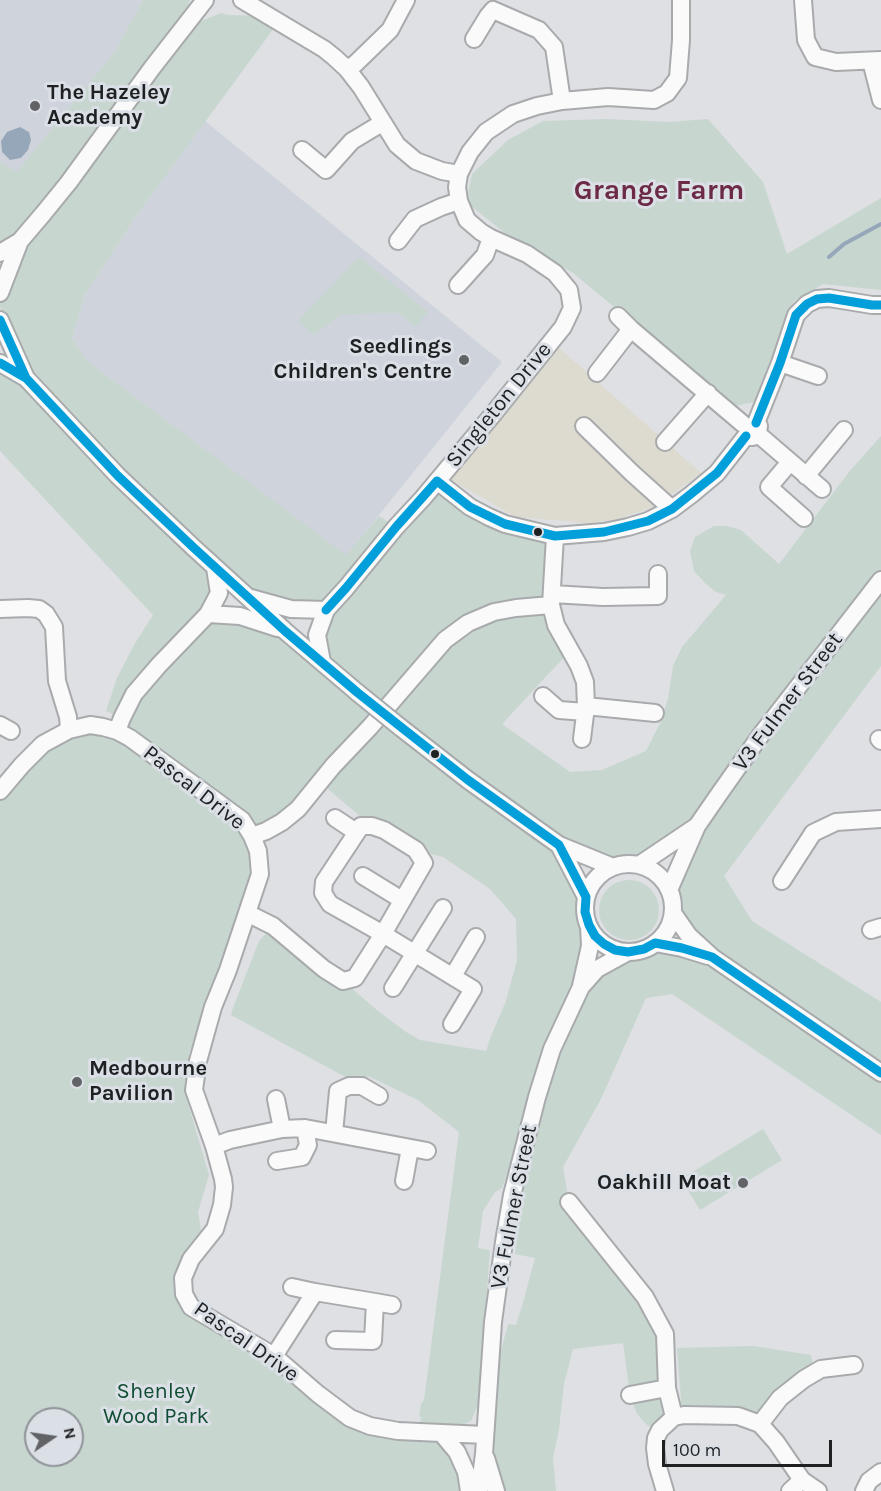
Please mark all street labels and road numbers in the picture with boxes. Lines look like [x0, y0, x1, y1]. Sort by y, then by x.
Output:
street label: Singleton Drive [441, 337, 557, 473]
street label: V3 Fulmer Street [727, 628, 849, 776]
street label: Pascal Drive [138, 740, 250, 836]
street label: V3 Fulmer Street [485, 1123, 543, 1291]
street label: Pascal Drive [188, 1296, 304, 1388]

